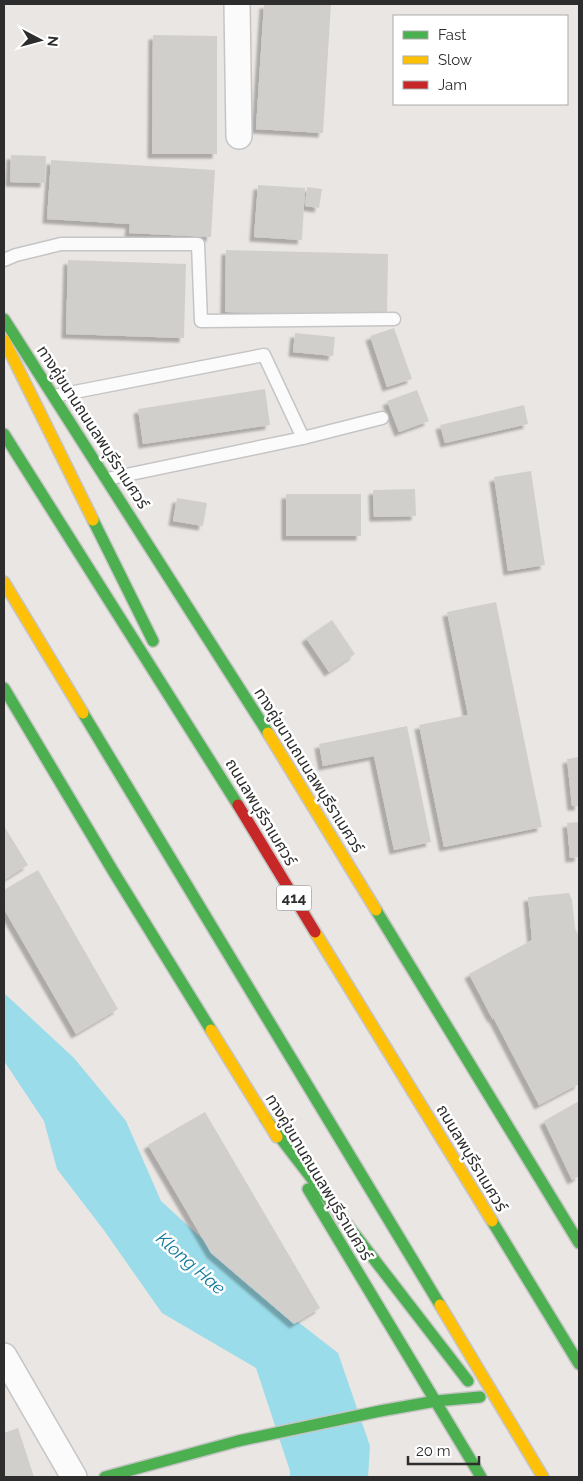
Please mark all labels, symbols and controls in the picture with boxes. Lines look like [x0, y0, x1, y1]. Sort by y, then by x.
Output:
north arrow [15, 15, 65, 65]
legend [393, 15, 568, 105]
text: Fast [438, 26, 466, 44]
text: N [44, 35, 61, 48]
text: Slow [438, 51, 472, 69]
text: Jam [438, 76, 467, 94]
street label: ทางคู่ขนานถนนลพบุรีราเมศวร์ [33, 342, 153, 513]
street label: ทางคู่ขนานถนนลพบุรีราเมศวร์ [250, 684, 368, 856]
street label: ถนนลพบุรีราเมศวร์ [221, 755, 301, 869]
road number: 414 [276, 886, 312, 910]
street label: ทางคู่ขนานถนนลพบุรีราเมศวร์ [262, 1090, 377, 1264]
street label: ถนนลพบุรีราเมศวร์ [433, 1101, 512, 1216]
water label: Klong Hae [152, 1227, 230, 1299]
scale bar [408, 1434, 479, 1466]
text: 20 m [416, 1442, 451, 1460]

